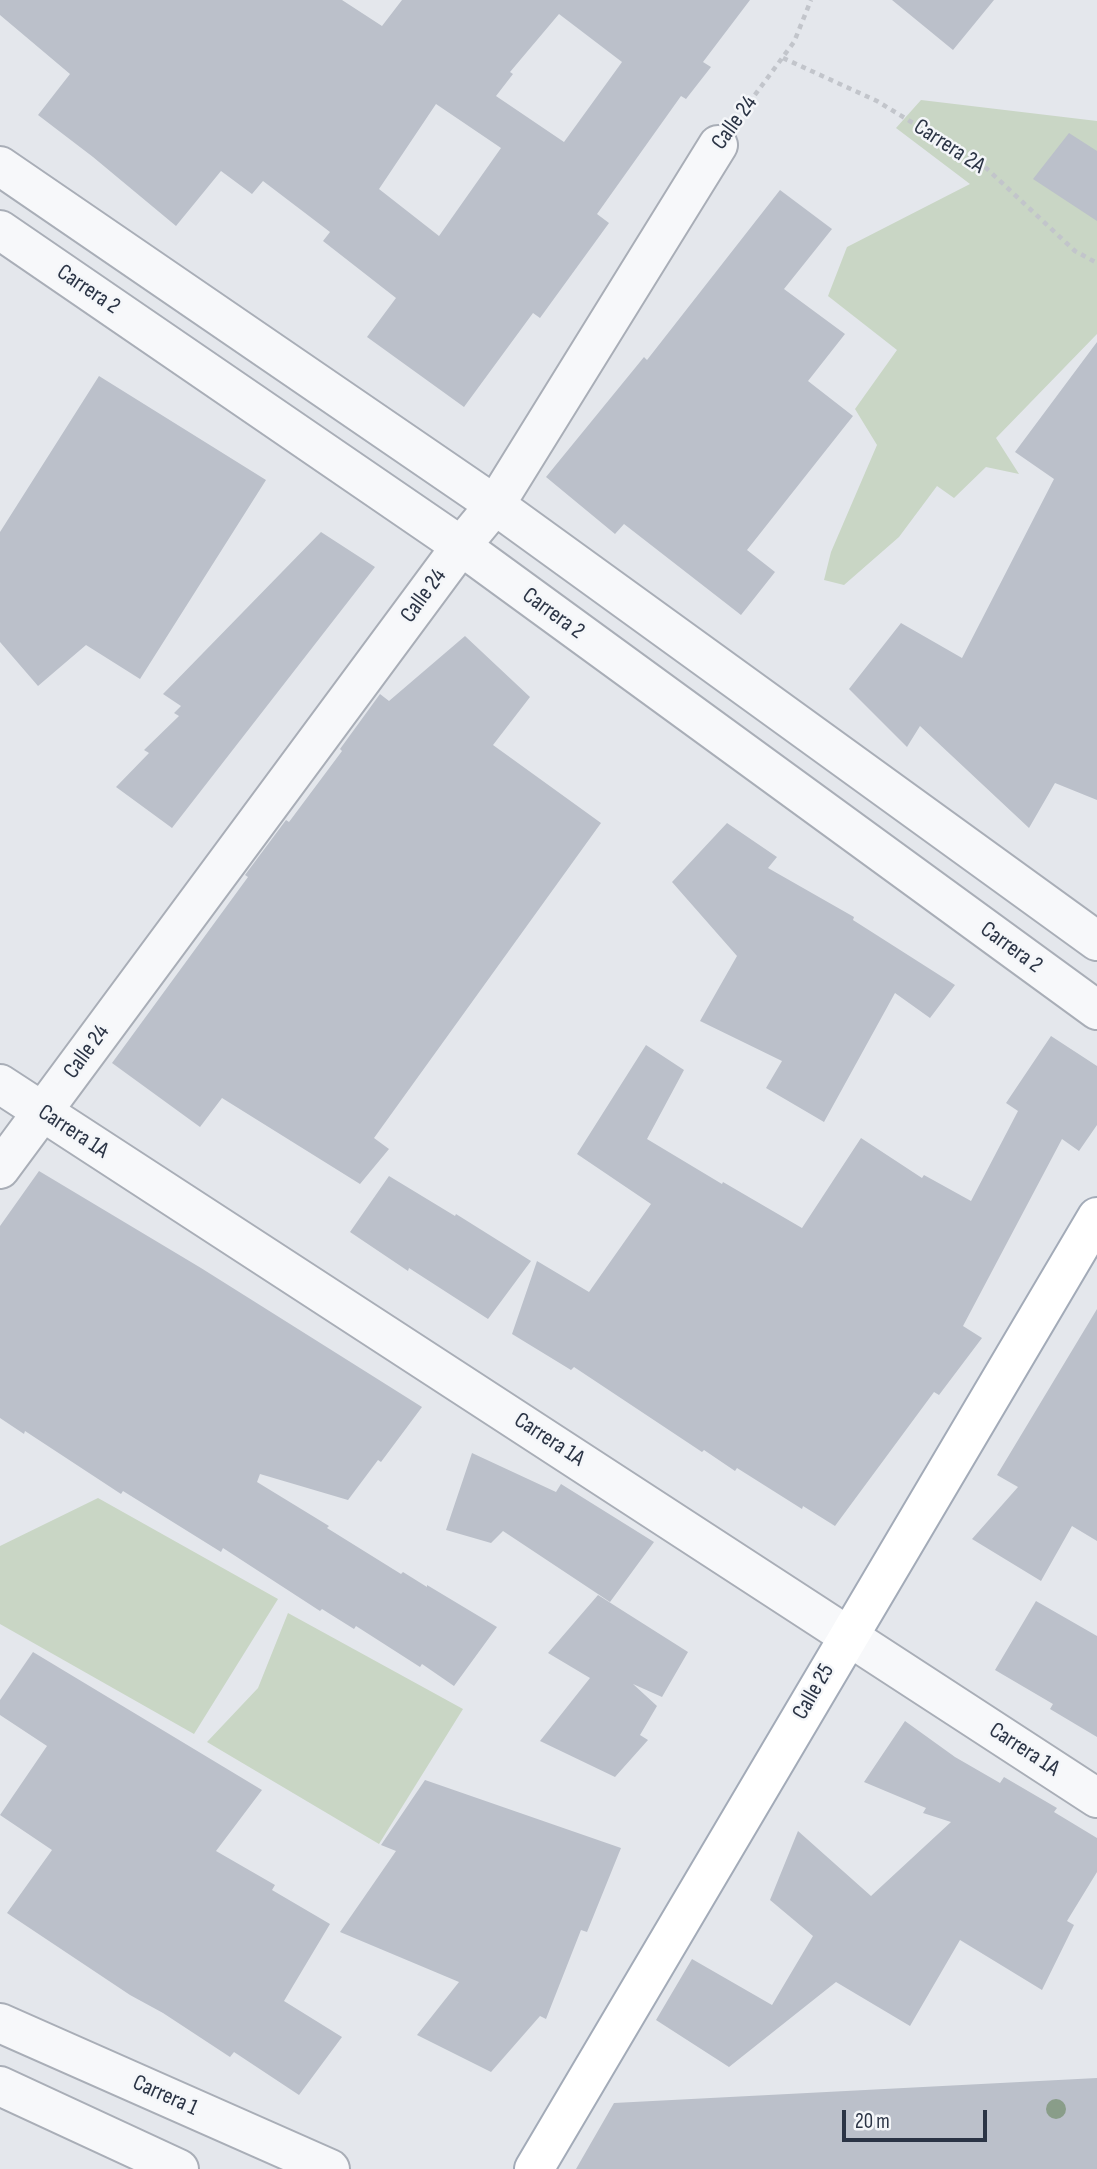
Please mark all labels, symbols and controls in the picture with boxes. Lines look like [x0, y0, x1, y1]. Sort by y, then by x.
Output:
street label: Calle 24 [706, 91, 764, 155]
street label: Carrera 2A [908, 114, 990, 180]
street label: Carrera 2 [51, 259, 125, 321]
street label: Calle 24 [395, 564, 453, 628]
street label: Carrera 2 [517, 582, 589, 646]
street label: Carrera 2 [975, 916, 1047, 980]
street label: Calle 24 [58, 1020, 116, 1084]
street label: Carrera 1A [32, 1099, 114, 1165]
street label: Carrera 1A [508, 1407, 590, 1473]
street label: Calle 25 [787, 1659, 841, 1725]
street label: Carrera 1A [983, 1717, 1065, 1783]
street label: Carrera 1 [128, 2069, 202, 2123]
scale bar [845, 2096, 990, 2140]
text: 20 m [855, 2109, 890, 2134]

